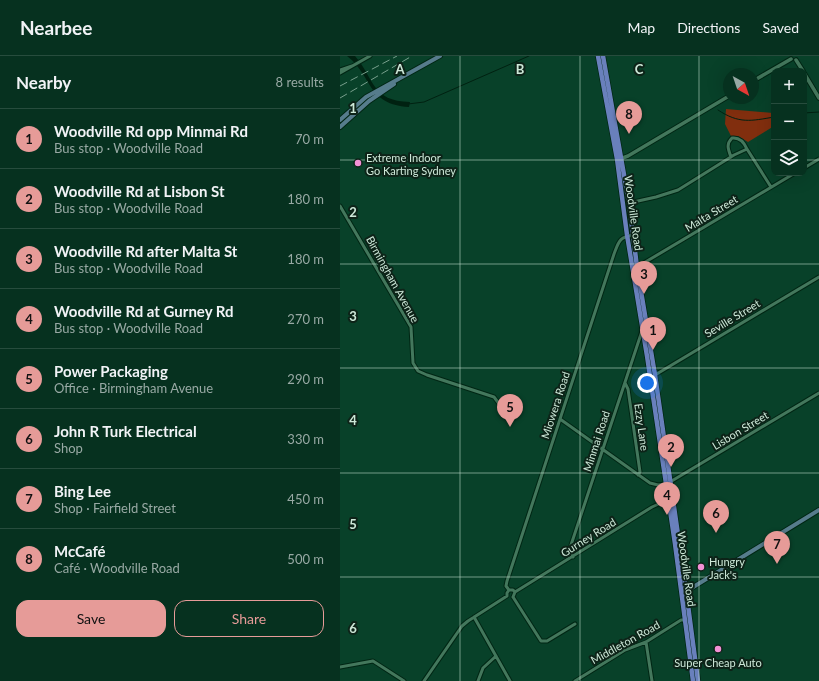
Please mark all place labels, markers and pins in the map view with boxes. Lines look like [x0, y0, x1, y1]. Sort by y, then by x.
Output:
pin: 8 [616, 101, 642, 134]
place label: Extreme Indoor Go Karting Sydney [366, 151, 456, 177]
marker: Extreme Indoor Go Karting Sydney [353, 158, 363, 168]
pin: 3 [631, 261, 657, 294]
pin: 1 [640, 317, 666, 350]
pin: 5 [497, 394, 523, 427]
pin: 2 [658, 434, 684, 467]
pin: 4 [654, 482, 680, 515]
pin: 6 [703, 500, 729, 533]
pin: 7 [764, 531, 790, 564]
place label: Hungry Jack's [709, 555, 745, 581]
marker: Hungry Jack's [696, 562, 706, 572]
marker: Super Cheap Auto [713, 644, 723, 654]
place label: Super Cheap Auto [674, 656, 762, 669]

